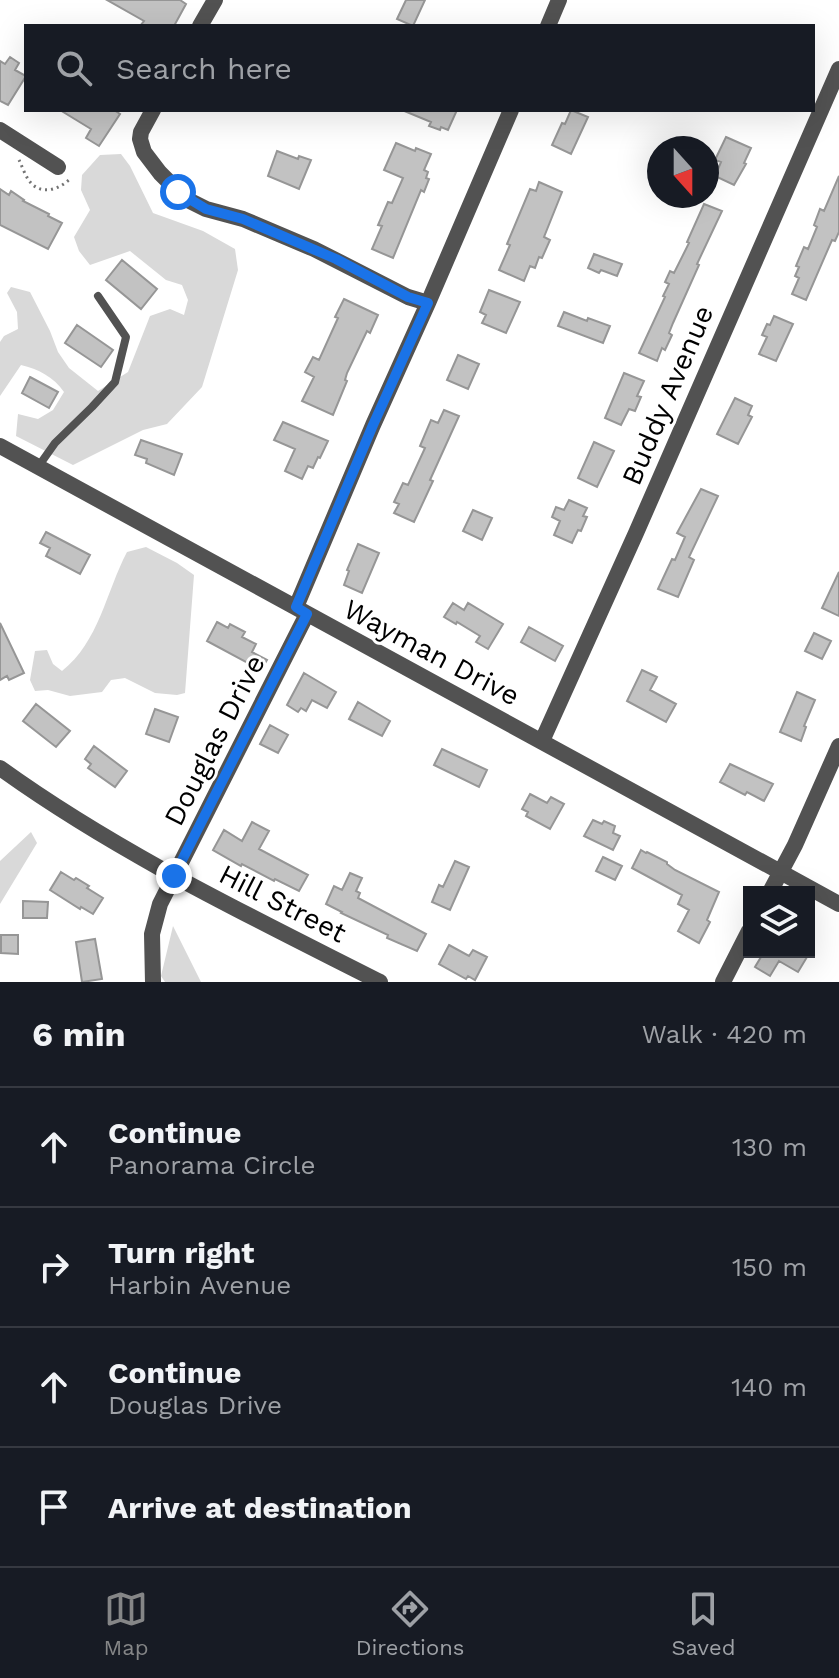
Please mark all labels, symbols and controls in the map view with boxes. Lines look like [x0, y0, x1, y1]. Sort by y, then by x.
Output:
search box [24, 24, 815, 112]
icon: search [52, 46, 96, 90]
text: Search here [116, 51, 292, 86]
north arrow [647, 136, 719, 208]
route start [160, 174, 196, 210]
street label: Buddy Avenue [615, 300, 720, 490]
street label: Wayman Drive [338, 592, 525, 713]
street label: Douglas Drive [157, 649, 272, 831]
street label: Hill Street [214, 857, 352, 950]
route end [156, 858, 192, 894]
map controls [743, 886, 815, 958]
button: layers [743, 886, 815, 958]
text: 6 min [32, 1014, 126, 1054]
text: Walk · 420 m [642, 1019, 807, 1049]
text: Continue [108, 1115, 241, 1150]
icon: ahead [32, 1125, 76, 1169]
text: 130 m [732, 1132, 807, 1162]
text: Panorama Circle [108, 1150, 315, 1180]
text: Turn right [108, 1235, 254, 1270]
icon: right [32, 1245, 76, 1289]
text: 150 m [732, 1252, 807, 1282]
text: Harbin Avenue [108, 1270, 291, 1300]
text: Continue [108, 1355, 241, 1390]
icon: ahead [32, 1365, 76, 1409]
text: 140 m [731, 1372, 807, 1402]
text: Douglas Drive [108, 1390, 282, 1420]
icon: arrive [32, 1485, 76, 1529]
text: Arrive at destination [108, 1490, 412, 1525]
tab: Map [104, 1587, 148, 1660]
tab: Directions [356, 1587, 464, 1660]
tab: Saved [672, 1587, 735, 1660]

